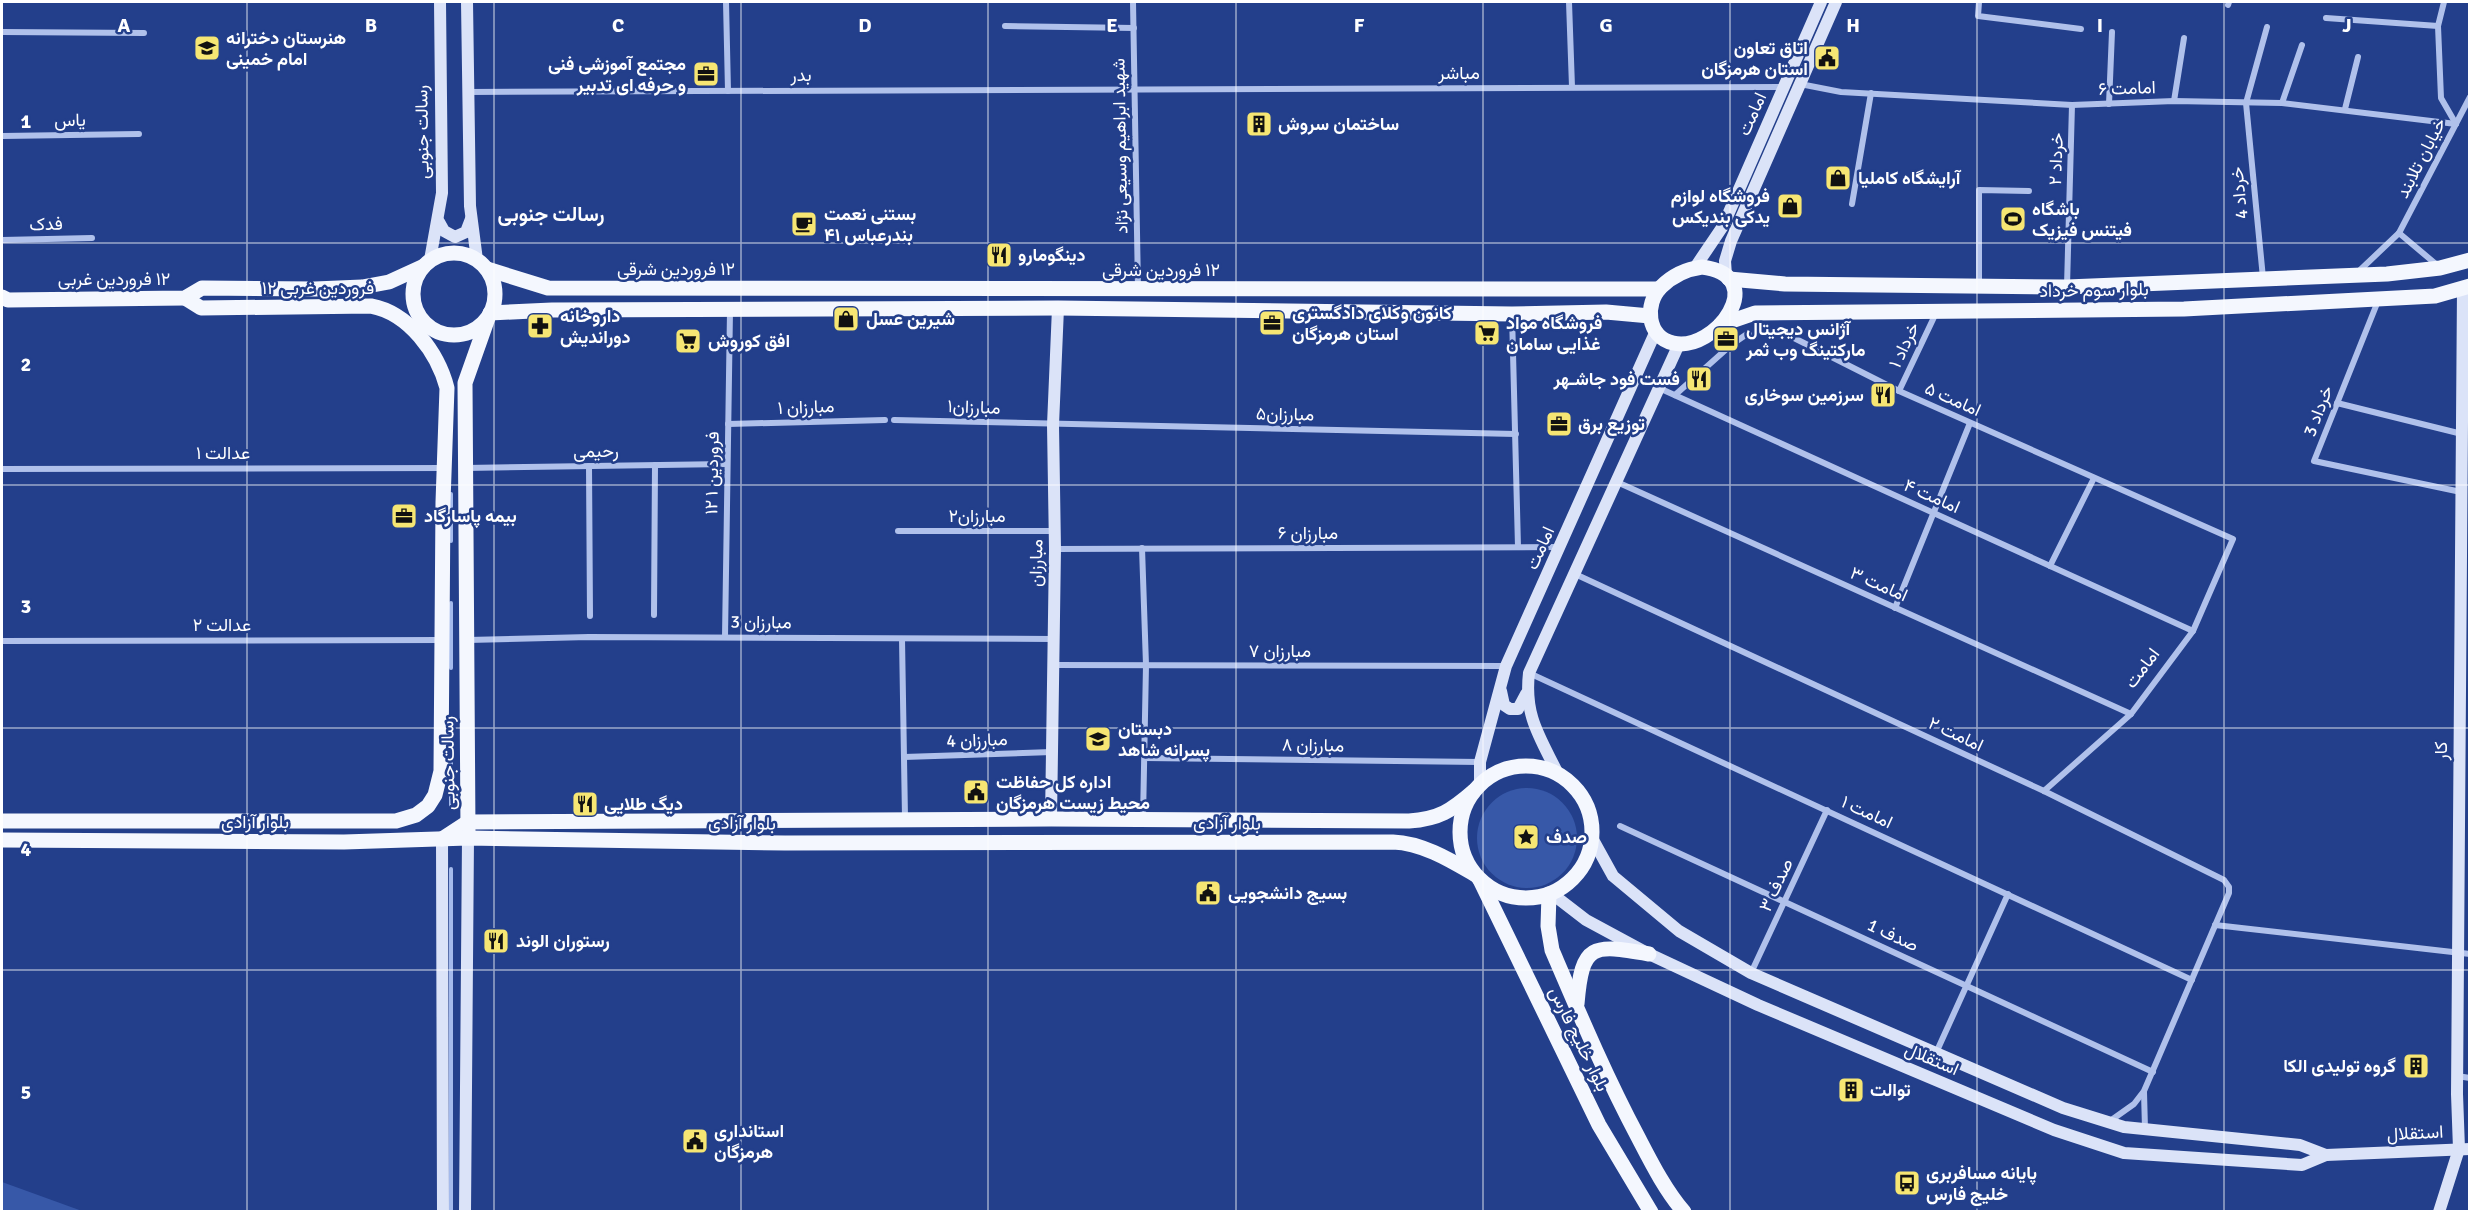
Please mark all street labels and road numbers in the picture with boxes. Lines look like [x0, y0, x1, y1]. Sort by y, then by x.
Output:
street label: شهید ابراهیم وسیعی نژاد [1107, 58, 1134, 234]
street label: مباشر [1437, 62, 1480, 84]
street label: بدر [789, 64, 812, 86]
street label: امامت ۶ [2098, 76, 2156, 100]
street label: رسالت جنوبی [410, 85, 434, 179]
street label: امامت [1733, 89, 1771, 139]
street label: یاس [54, 109, 86, 131]
street label: خیابان تلابند [2391, 114, 2451, 202]
street label: خرداد ۲ [2044, 132, 2068, 186]
street label: خرداد 4 [2225, 166, 2253, 220]
street label: فدک [29, 212, 63, 236]
street label: ١٢ فروردین شرقی [617, 258, 735, 280]
street label: ١٢ فروردین شرقی [1102, 259, 1220, 281]
street label: ١٢ فروردین غربى [58, 268, 170, 290]
street label: ۱۲ فروردین غربی [262, 277, 374, 299]
street label: بلوار سوم خرداد [2039, 278, 2149, 303]
street label: خرداد ۱ [1884, 319, 1924, 371]
street label: امامت ۵ [1921, 377, 1985, 421]
street label: خرداد 3 [2298, 382, 2338, 440]
street label: مبارزان ۱ [777, 395, 835, 419]
street label: مبارزان۱ [947, 395, 1001, 419]
street label: مبارزان۵ [1256, 402, 1314, 426]
street label: ۱۲ فروردین ۱ [700, 431, 724, 515]
street label: رحیمی [573, 440, 619, 462]
street label: عدالت ۱ [196, 442, 250, 464]
street label: امامت ۴ [1901, 474, 1963, 518]
street label: مبارزان۲ [948, 505, 1006, 527]
street label: مبارزان ۶ [1278, 522, 1338, 544]
street label: امامت [1521, 523, 1559, 573]
street label: مبارزان [1025, 539, 1047, 587]
street label: امامت ۳ [1847, 562, 1911, 606]
street label: مبارزان 3 [730, 610, 792, 634]
street label: عدالت ۲ [193, 614, 251, 636]
street label: مبارزان ۷ [1249, 640, 1311, 662]
street label: امامت [2120, 643, 2164, 693]
street label: امامت ۲ [1925, 712, 1987, 756]
street label: رسالت جنوبی [436, 716, 460, 810]
street label: مبارزان 4 [946, 728, 1008, 752]
street label: مبارزان ۸ [1282, 733, 1344, 757]
street label: کار [2430, 742, 2452, 761]
street label: امامت ۱ [1838, 791, 1896, 833]
street label: بلوار آزادی [221, 811, 289, 833]
street label: بلوار آزادی [708, 811, 776, 835]
street label: بلوار آزادی [1193, 811, 1261, 835]
street label: صدف ۳ [1754, 855, 1798, 915]
street label: صدف 1 [1864, 914, 1922, 956]
street label: بلوار خلیج فارس [1543, 983, 1614, 1095]
street label: استقلال [1902, 1038, 1962, 1080]
street label: استقلال [2386, 1121, 2444, 1145]

